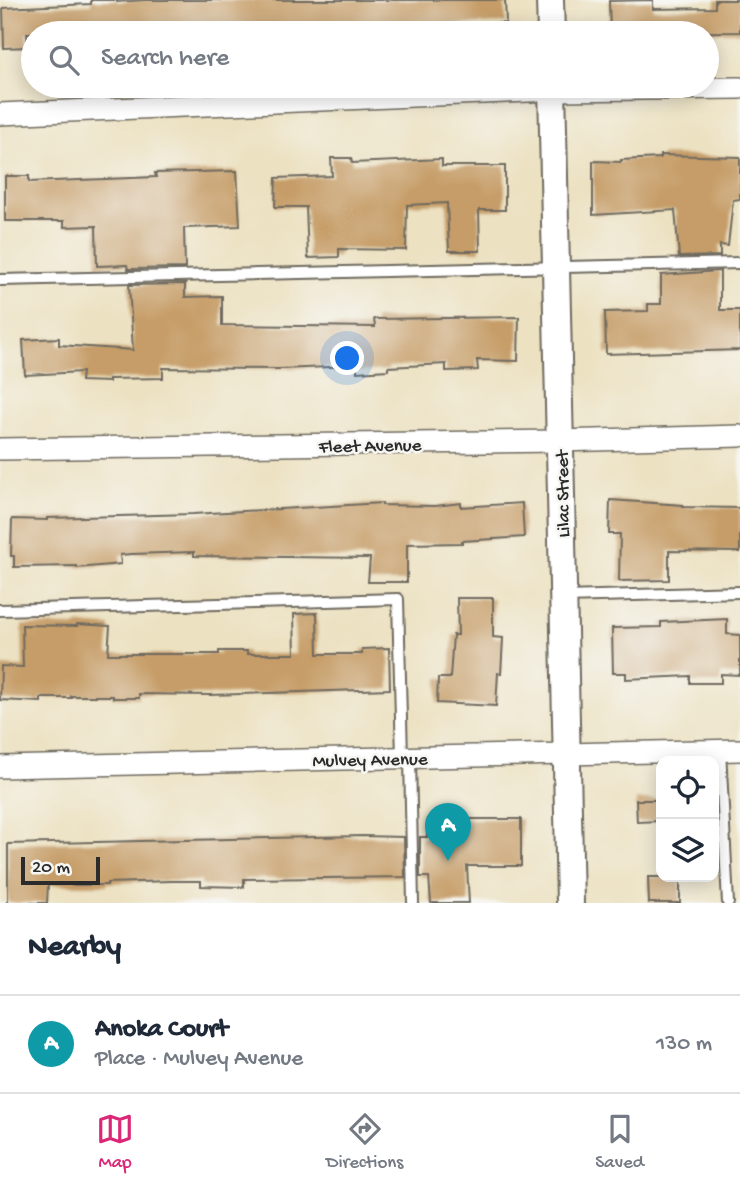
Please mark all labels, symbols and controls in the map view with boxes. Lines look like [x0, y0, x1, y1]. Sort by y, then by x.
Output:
search box [21, 21, 719, 98]
icon: search [45, 41, 83, 79]
text: Search here [101, 44, 229, 75]
your location [330, 341, 364, 375]
street label: Fleet Avenue [317, 435, 422, 460]
street label: Lilac Street [552, 448, 577, 538]
street label: Mulvey Avenue [312, 749, 428, 774]
map controls [656, 756, 719, 882]
button: locate [656, 756, 719, 819]
pin: A [425, 803, 471, 861]
button: layers [656, 819, 719, 882]
scale bar [21, 854, 100, 886]
text: 20 m [32, 857, 70, 880]
text: Nearby [28, 931, 121, 966]
text: Anoka Court [95, 1015, 228, 1046]
text: A [44, 1031, 58, 1058]
text: 130 m [656, 1031, 712, 1058]
text: Place · Mulvey Avenue [95, 1046, 303, 1073]
tab: Map [96, 1110, 134, 1175]
tab: Directions [326, 1110, 403, 1175]
tab: Saved [595, 1110, 644, 1175]

